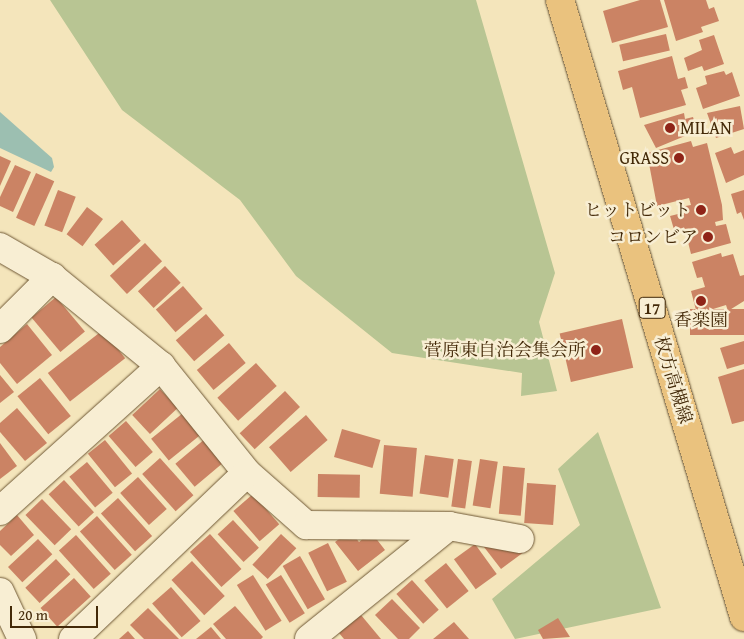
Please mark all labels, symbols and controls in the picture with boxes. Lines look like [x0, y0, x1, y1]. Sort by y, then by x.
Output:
place label: MILAN [680, 117, 732, 139]
marker: MILAN [664, 122, 676, 134]
place label: GRASS [620, 147, 669, 169]
marker: GRASS [673, 152, 685, 164]
place label: ヒットビット [583, 199, 691, 221]
marker: ヒットビット [695, 204, 707, 216]
place label: コロンビア [608, 226, 698, 248]
marker: コロンビア [702, 231, 714, 243]
road number: 17 [638, 294, 666, 322]
marker: 香楽園 [695, 295, 707, 307]
place label: 香楽園 [674, 309, 728, 331]
street label: 枚方高槻線 [650, 334, 696, 426]
place label: 菅原東自治会集会所 [424, 339, 586, 361]
marker: 菅原東自治会集会所 [590, 344, 602, 356]
scale bar [12, 596, 100, 628]
text: 20 m [18, 604, 48, 625]

